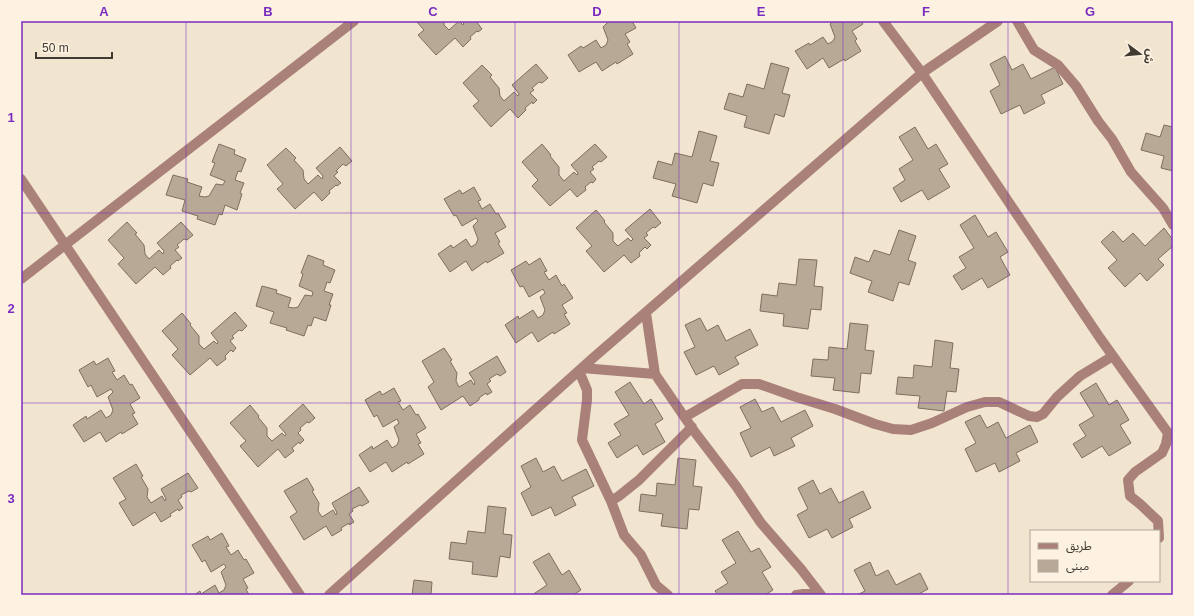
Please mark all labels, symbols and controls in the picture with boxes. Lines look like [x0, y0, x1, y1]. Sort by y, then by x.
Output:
text: A [99, 4, 109, 19]
text: B [263, 4, 273, 19]
text: C [428, 4, 438, 19]
text: D [592, 4, 602, 19]
text: E [757, 4, 766, 19]
text: F [922, 4, 930, 19]
text: G [1085, 4, 1095, 19]
scale bar [36, 34, 112, 60]
north arrow [1120, 34, 1160, 74]
text: 50 m [42, 41, 69, 55]
text: ش [1141, 48, 1157, 66]
text: 1 [7, 110, 15, 125]
text: 2 [7, 301, 15, 316]
text: 3 [7, 491, 15, 506]
legend [1030, 530, 1160, 582]
text: طريق [1066, 539, 1092, 554]
text: مبنى [1066, 559, 1089, 573]

